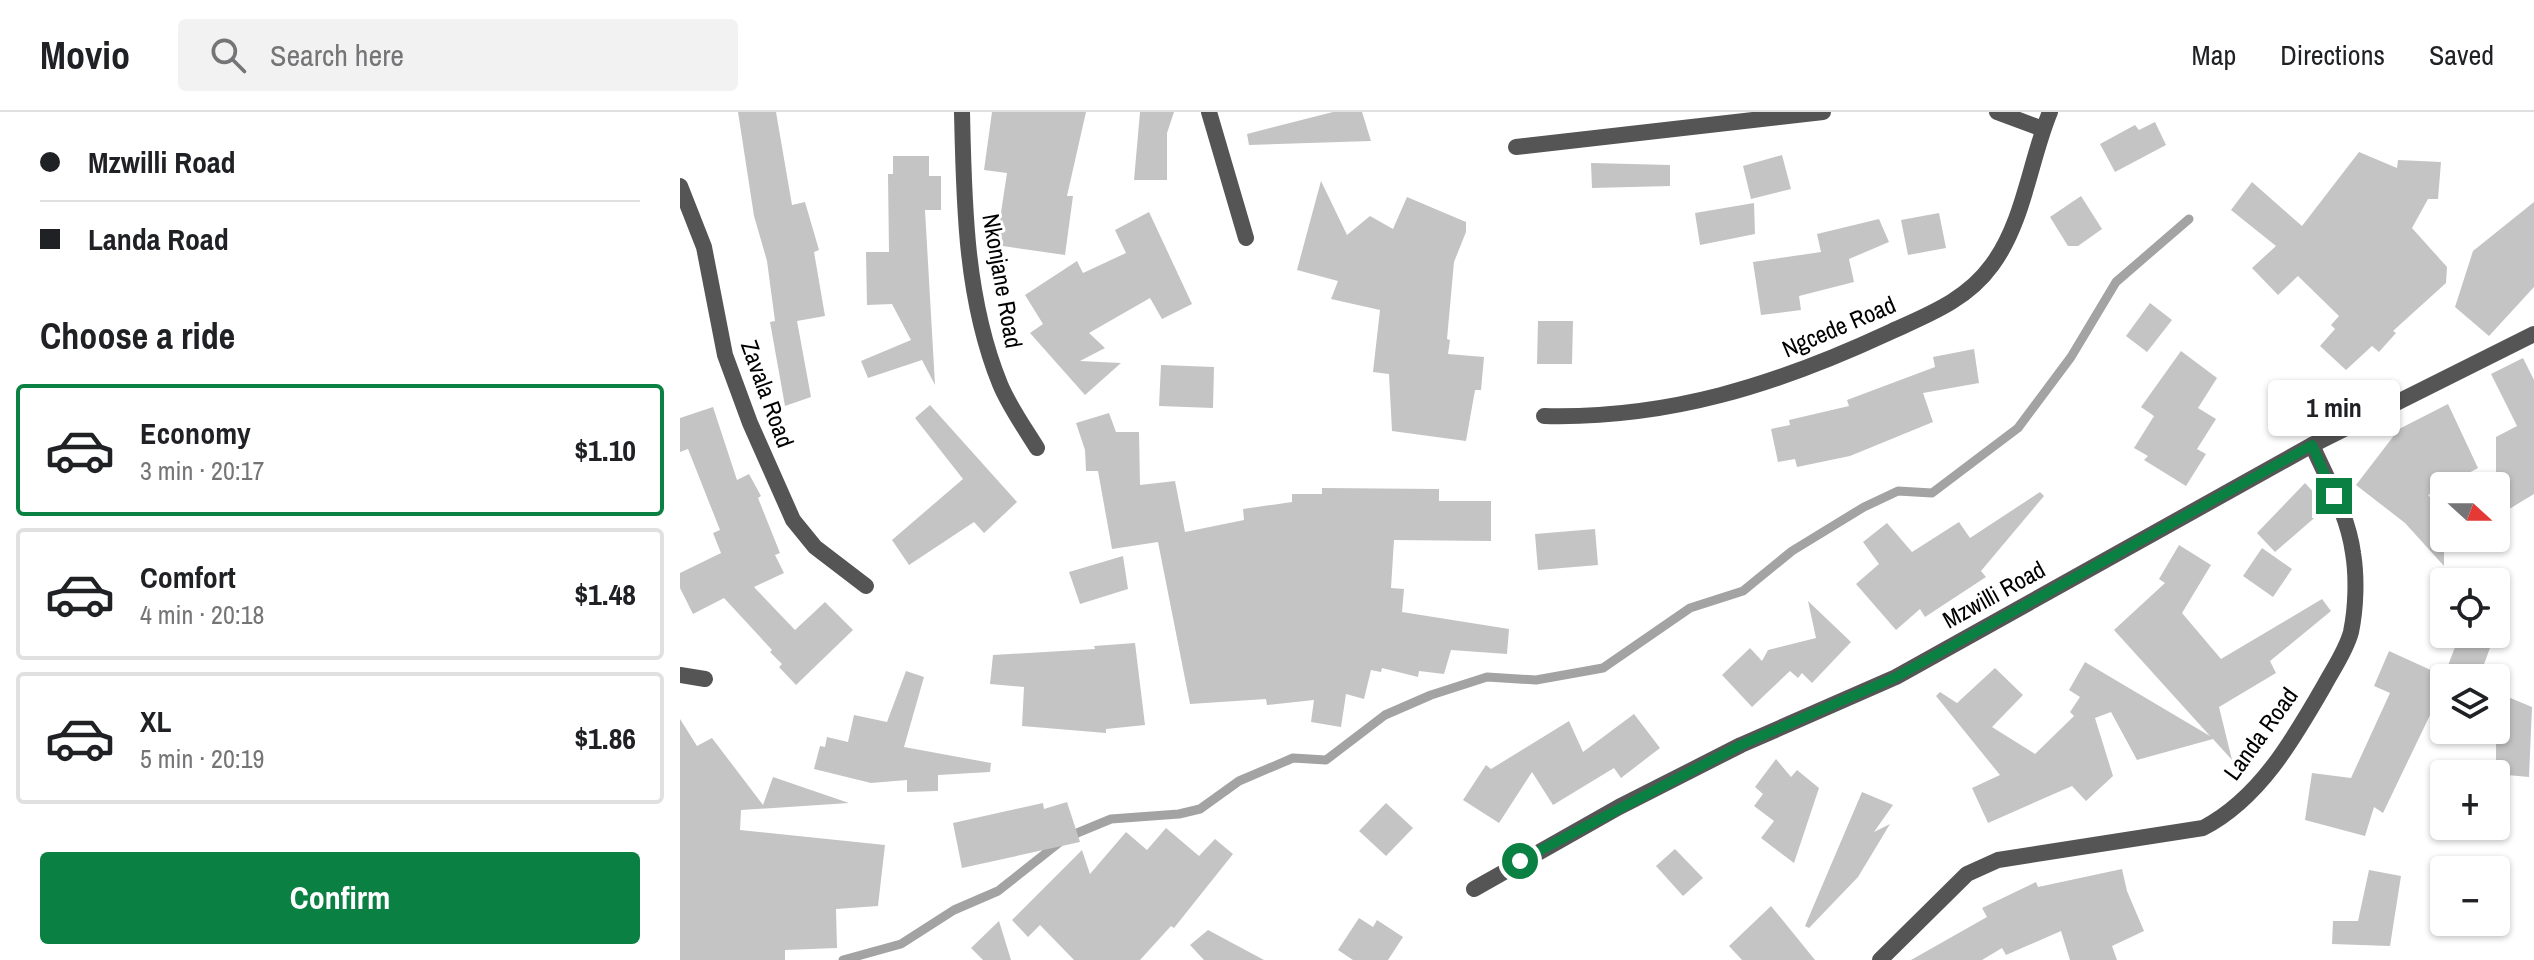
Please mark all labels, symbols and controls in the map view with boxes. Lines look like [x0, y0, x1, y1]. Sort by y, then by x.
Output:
search box [178, 19, 738, 91]
text: Movio [40, 30, 130, 81]
icon: search [206, 33, 250, 77]
text: Search here [270, 35, 404, 75]
text: Map [2192, 36, 2236, 74]
text: Directions [2280, 36, 2385, 74]
text: Saved [2429, 36, 2494, 74]
text: Mzwilli Road [88, 142, 236, 182]
street label: Nkonjane Road [975, 211, 1031, 350]
text: Landa Road [88, 219, 229, 259]
street label: Ngcede Road [1777, 288, 1900, 364]
text: Choose a ride [40, 312, 235, 360]
street label: Zavala Road [734, 336, 802, 452]
callout: 1 min [2268, 380, 2400, 436]
text: 1 min [2306, 390, 2362, 425]
text: Economy [140, 413, 251, 453]
icon: car [44, 414, 116, 486]
text: $1.10 [574, 430, 636, 470]
text: 3 min · 20:17 [140, 453, 264, 488]
north arrow [2430, 472, 2510, 552]
map controls [2430, 472, 2510, 936]
route end [2316, 478, 2352, 514]
street label: Mzwilli Road [1936, 553, 2051, 635]
text: Comfort [140, 557, 236, 597]
icon: car [44, 558, 116, 630]
button: locate [2430, 568, 2510, 648]
text: $1.48 [574, 574, 636, 614]
text: 4 min · 20:18 [140, 597, 264, 632]
button: layers [2430, 664, 2510, 744]
street label: Landa Road [2216, 681, 2305, 786]
text: XL [140, 701, 171, 741]
icon: car [44, 702, 116, 774]
text: $1.86 [574, 718, 636, 758]
text: 5 min · 20:19 [140, 741, 264, 776]
button: + [2430, 760, 2510, 840]
route start [1502, 843, 1538, 879]
button: Confirm [40, 852, 640, 944]
button: − [2430, 856, 2510, 936]

